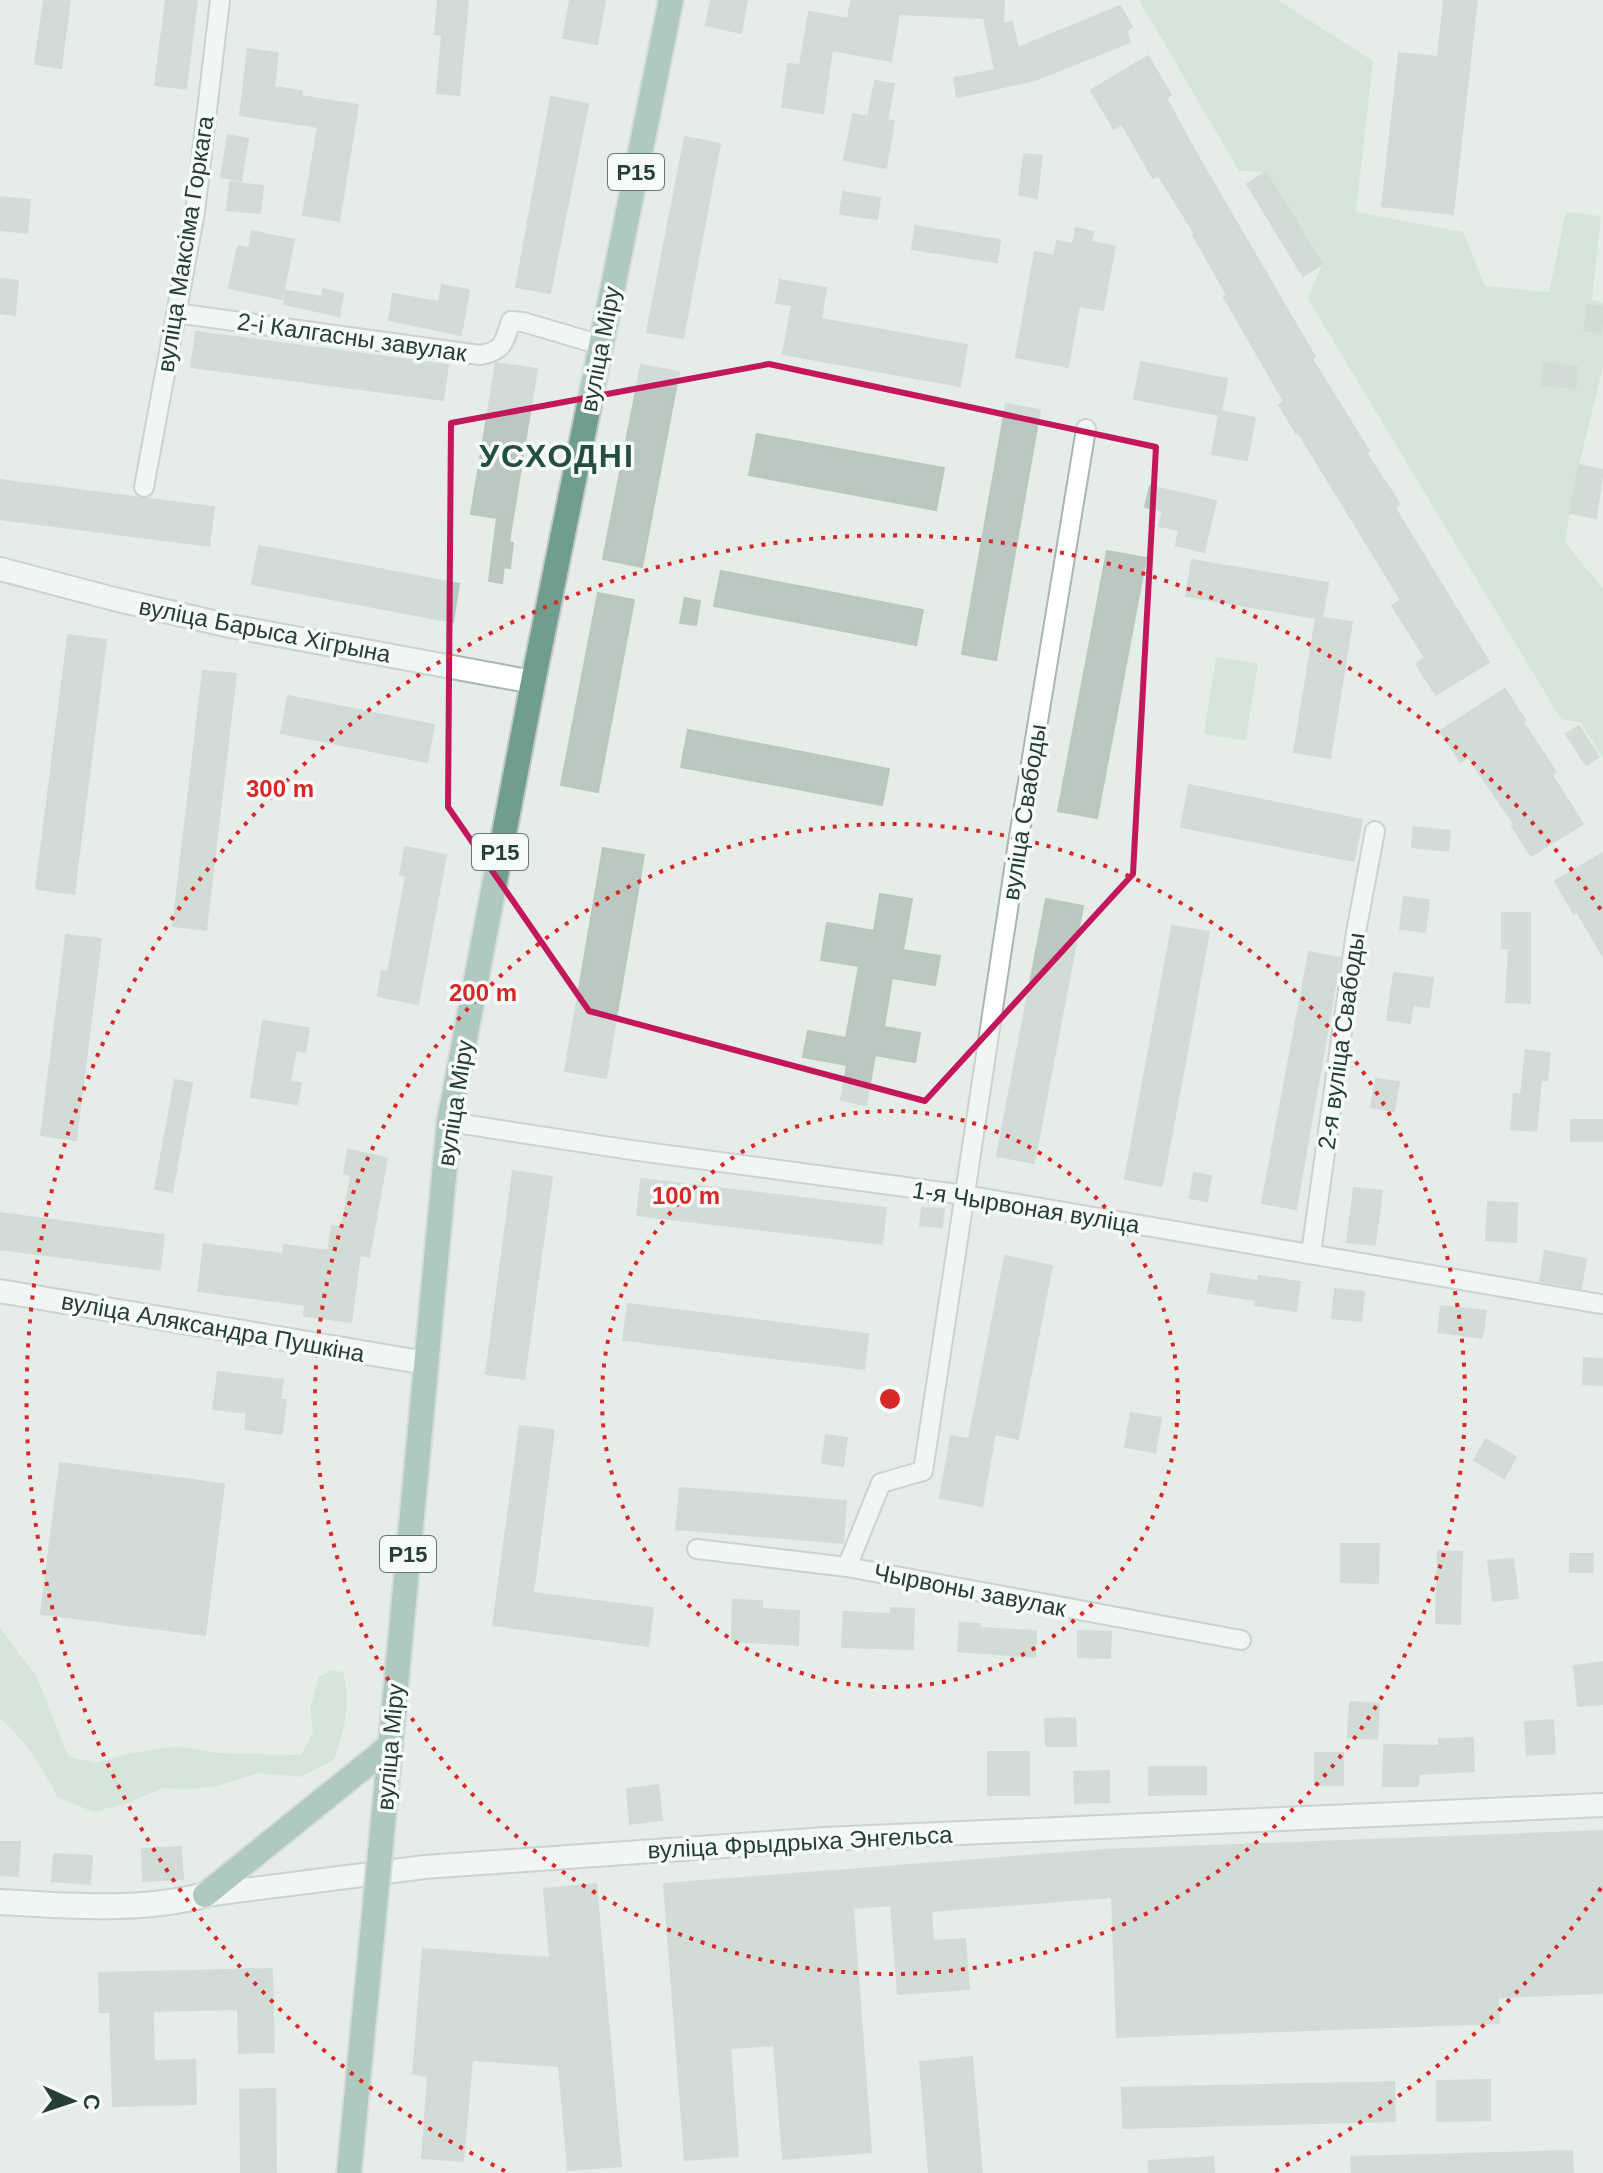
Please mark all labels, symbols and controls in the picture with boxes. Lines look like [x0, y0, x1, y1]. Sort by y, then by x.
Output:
street label: вуліца Максіма Горкага [151, 113, 219, 374]
road number: Р15 [608, 154, 664, 190]
street label: вуліца Міру [575, 284, 625, 414]
street label: 2-і Калгасны завулак [236, 308, 469, 367]
district label: УСХОДНІ [479, 438, 635, 474]
street label: вуліца Барыса Хігрына [137, 592, 394, 668]
street label: вуліца Свабоды [997, 722, 1051, 902]
text: 300 m [246, 775, 314, 802]
road number: Р15 [472, 834, 528, 870]
street label: 2-я вуліца Свабоды [1312, 931, 1370, 1151]
text: 200 m [449, 979, 517, 1006]
street label: вуліца Міру [432, 1038, 478, 1168]
street label: 1-я Чырвоная вуліца [910, 1176, 1142, 1238]
text: 100 m [652, 1182, 720, 1209]
street label: вуліца Аляксандра Пушкіна [59, 1287, 367, 1367]
centre of rings [876, 1385, 904, 1413]
road number: Р15 [380, 1536, 436, 1572]
street label: Чырвоны завулак [871, 1558, 1069, 1622]
street label: вуліца Міру [371, 1682, 409, 1812]
street label: вуліца Фрыдрыха Энгельса [647, 1821, 954, 1863]
north arrow [32, 2061, 112, 2141]
text: С [79, 2093, 104, 2111]

